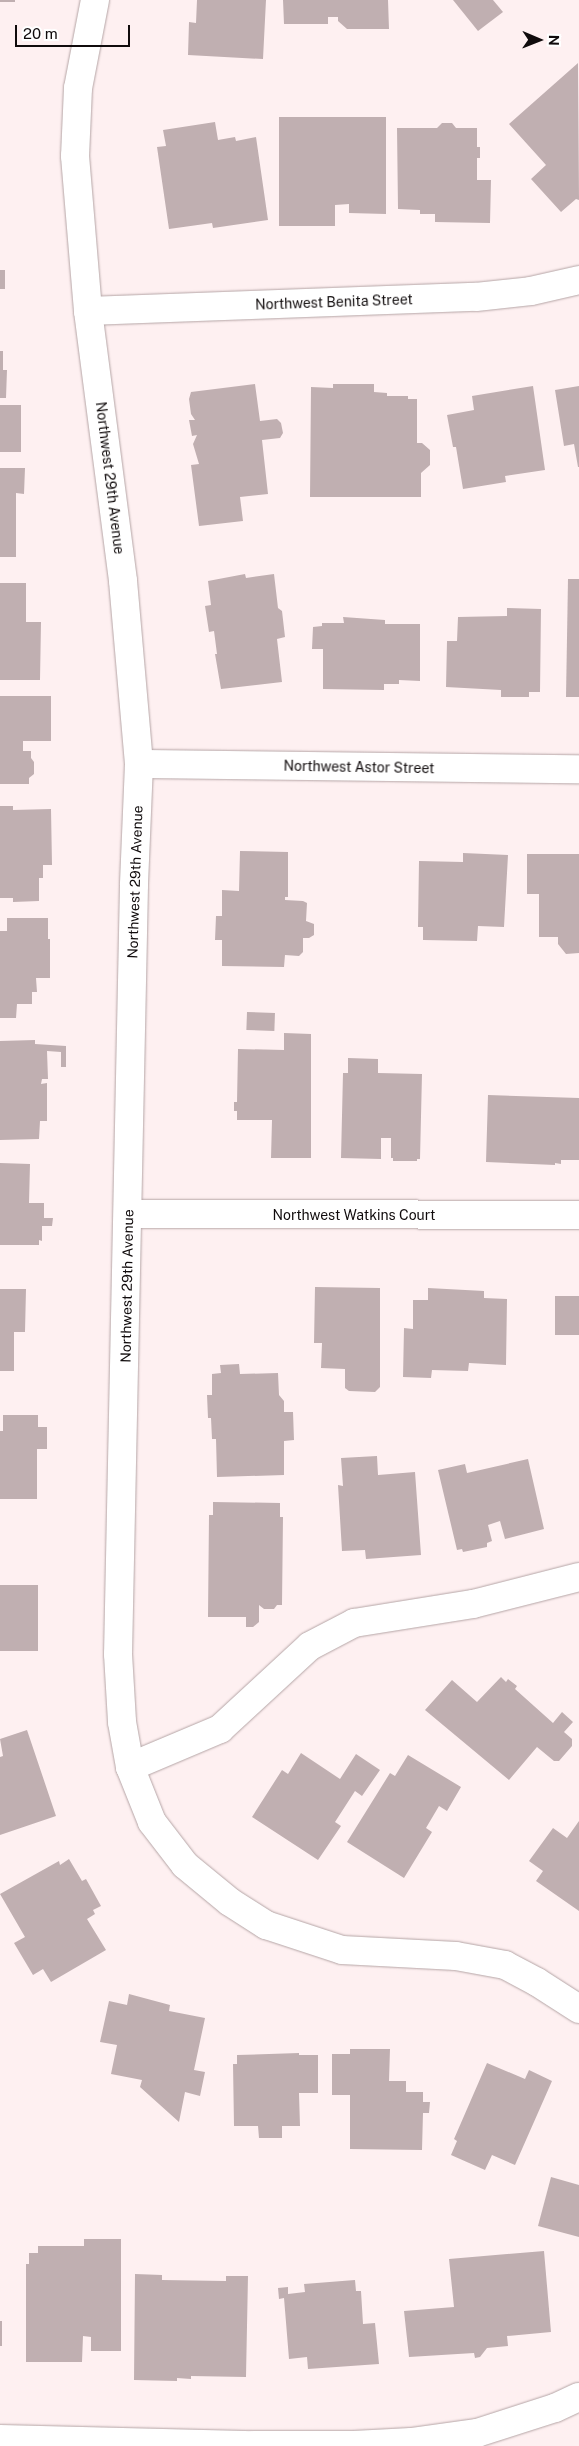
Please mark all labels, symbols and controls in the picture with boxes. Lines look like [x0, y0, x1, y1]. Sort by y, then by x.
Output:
scale bar [18, 15, 132, 47]
north arrow [514, 15, 564, 65]
text: 20 m [23, 25, 58, 42]
text: N [546, 35, 562, 46]
street label: Northwest Benita Street [255, 291, 413, 313]
street label: Northwest 29th Avenue [92, 401, 128, 555]
street label: Northwest Astor Street [283, 757, 435, 777]
street label: Northwest 29th Avenue [124, 805, 146, 959]
street label: Northwest Watkins Court [272, 1207, 436, 1223]
street label: Northwest 29th Avenue [117, 1209, 137, 1363]

